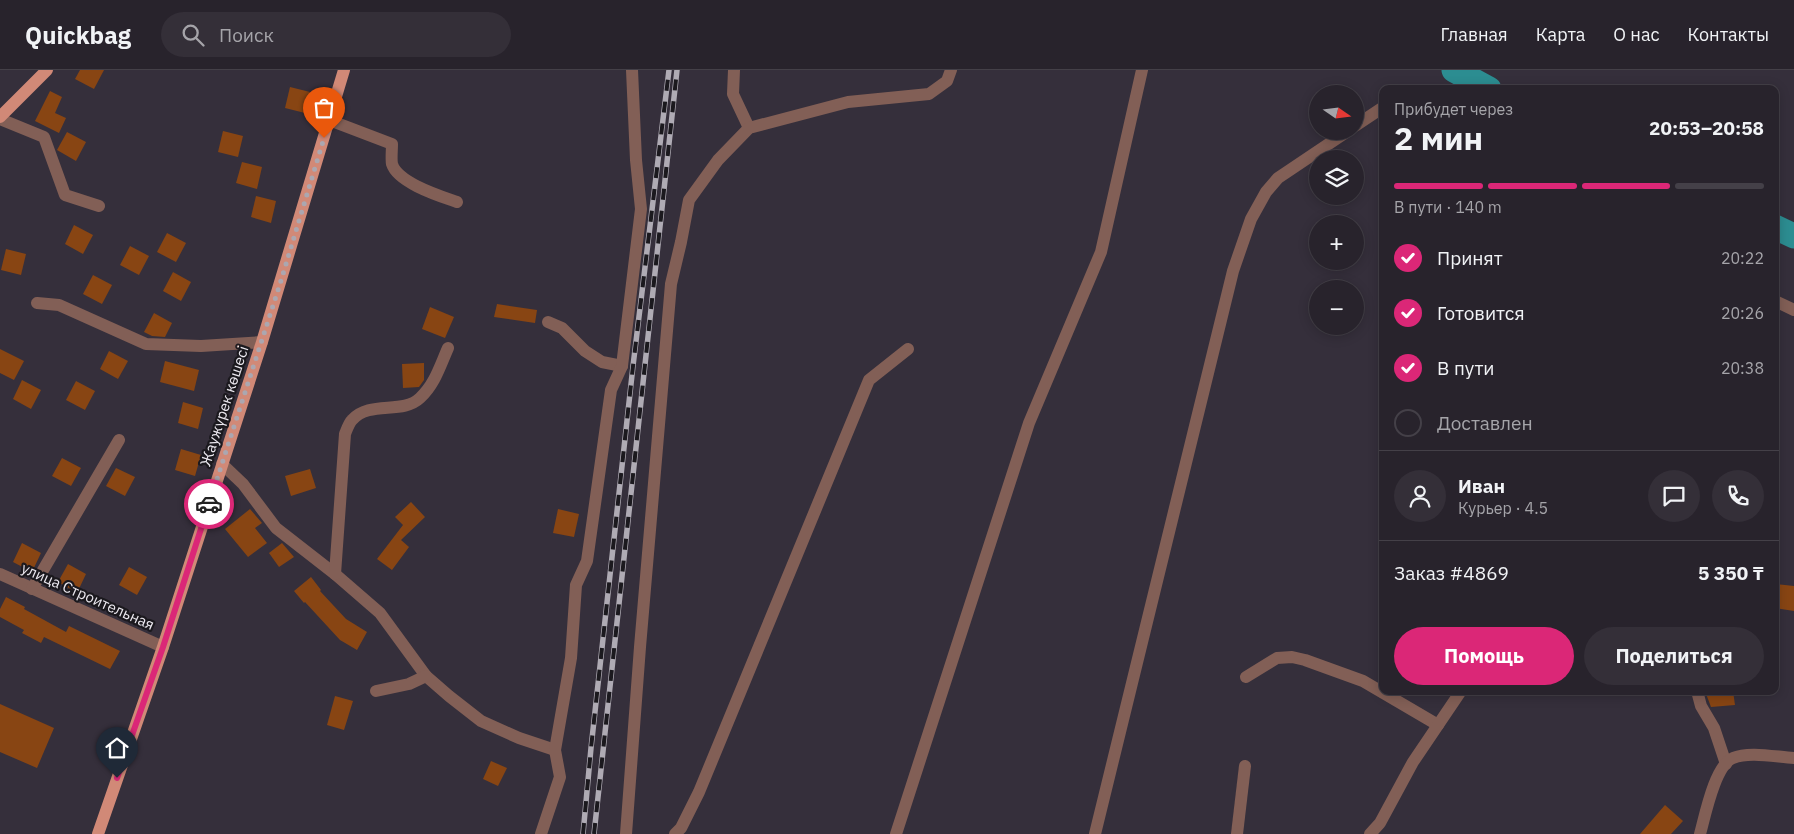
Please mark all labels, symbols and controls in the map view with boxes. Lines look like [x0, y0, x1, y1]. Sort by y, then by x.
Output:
search box [161, 12, 511, 57]
text: Quickbag [25, 19, 131, 51]
icon: search [179, 21, 207, 49]
text: Поиск [219, 23, 274, 47]
text: Главная [1440, 23, 1508, 46]
text: Карта [1536, 23, 1585, 46]
text: О нас [1613, 23, 1660, 46]
text: Контакты [1688, 23, 1769, 46]
north arrow [1309, 85, 1364, 140]
map controls [1309, 85, 1364, 335]
pin [303, 87, 345, 138]
icon: bag [310, 94, 338, 122]
text: Прибудет через [1394, 99, 1513, 119]
text: 20:53–20:58 [1649, 116, 1764, 140]
text: 2 мин [1394, 117, 1483, 159]
button: layers [1309, 150, 1364, 205]
text: В пути · 140 m [1394, 197, 1502, 217]
button: + [1309, 215, 1364, 270]
icon: check [1394, 244, 1422, 272]
text: Принят [1437, 246, 1503, 270]
text: 20:22 [1721, 248, 1764, 268]
button: − [1309, 280, 1364, 335]
icon: check [1394, 299, 1422, 327]
text: Готовится [1437, 301, 1525, 325]
text: 20:26 [1721, 303, 1764, 323]
street label: Жаужүрек көшесі [196, 343, 252, 469]
icon: check [1394, 354, 1422, 382]
text: В пути [1437, 356, 1495, 380]
text: 20:38 [1721, 358, 1764, 378]
text: Доставлен [1437, 411, 1533, 435]
button: person [1394, 470, 1446, 522]
button: chat [1648, 470, 1700, 522]
button: phone [1712, 470, 1764, 522]
text: Иван [1458, 474, 1505, 498]
courier [184, 479, 234, 529]
icon: car [195, 490, 223, 518]
text: Курьер · 4.5 [1458, 498, 1548, 518]
street label: улица Строительная [19, 558, 157, 634]
text: Заказ #4869 [1394, 561, 1509, 585]
text: 5 350 ₸ [1698, 561, 1764, 585]
button: Помощь [1394, 627, 1574, 685]
button: Поделиться [1584, 627, 1764, 685]
pin [96, 727, 138, 778]
icon: home [103, 734, 131, 762]

